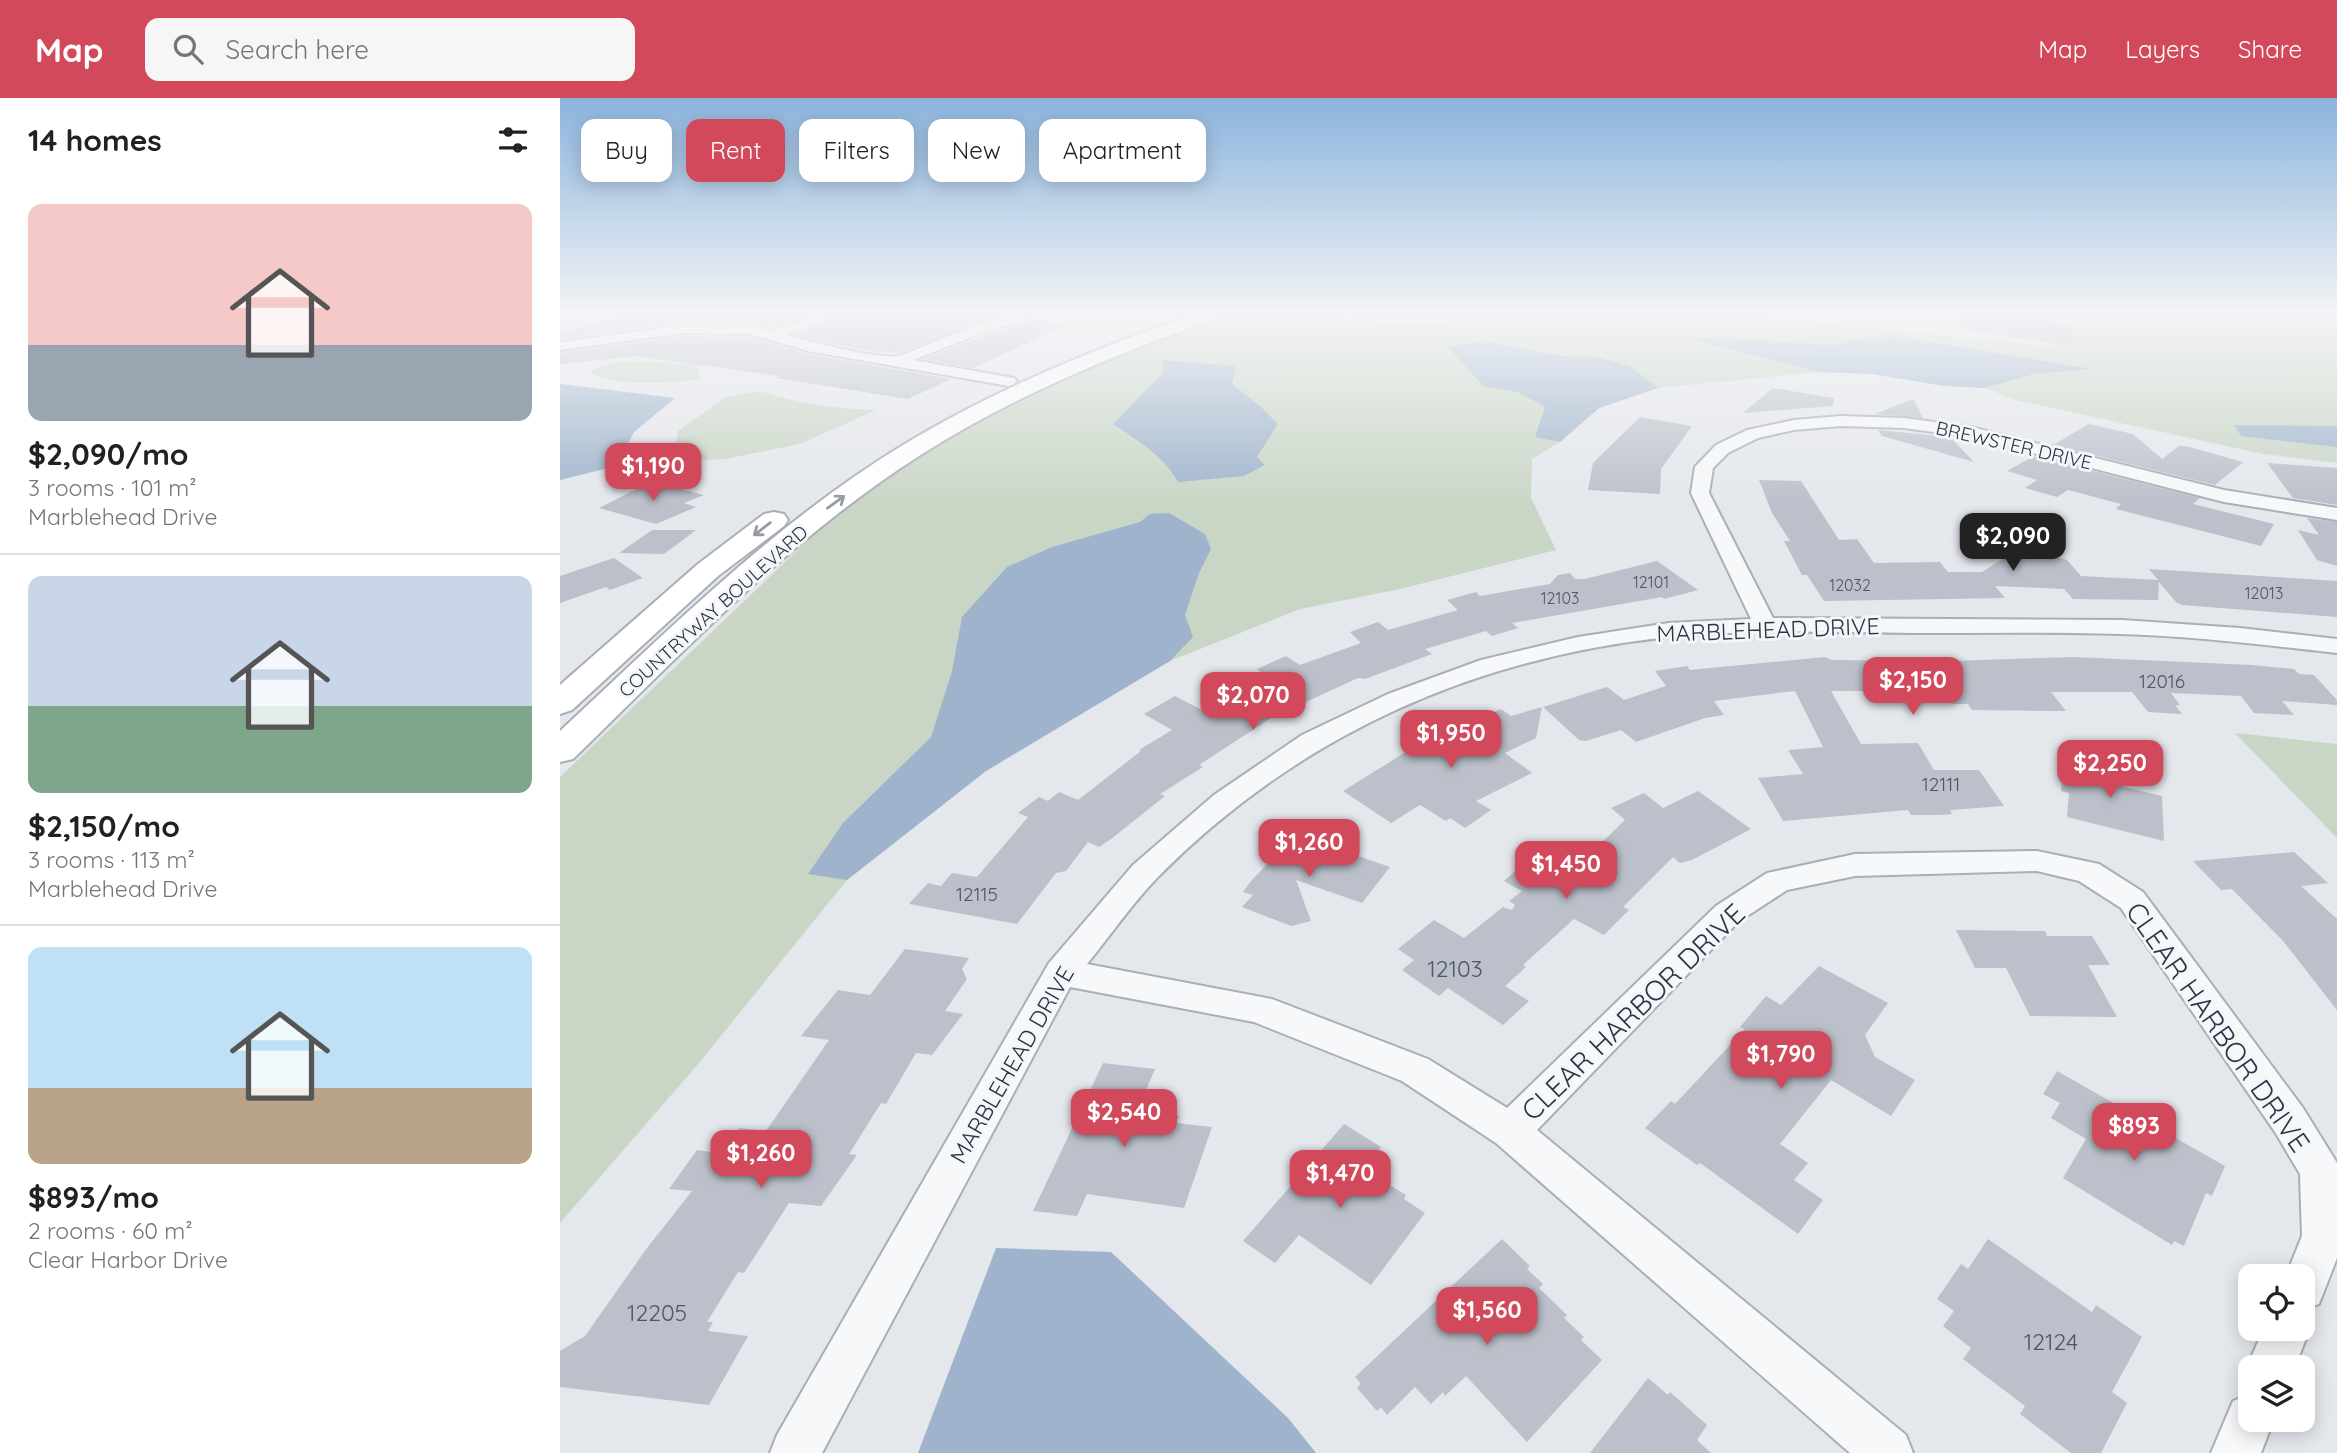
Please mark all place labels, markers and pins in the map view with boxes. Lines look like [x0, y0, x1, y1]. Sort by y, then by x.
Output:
pin: $1,190 [596, 444, 710, 503]
pin: $2,090 [1956, 514, 2070, 573]
pin: $2,150 [1856, 658, 1970, 717]
pin: $2,070 [1196, 672, 1310, 732]
pin: $1,950 [1394, 710, 1508, 770]
pin: $2,250 [2053, 740, 2167, 800]
pin: $1,260 [1252, 820, 1366, 879]
pin: $1,450 [1509, 842, 1623, 901]
pin: $1,790 [1724, 1032, 1838, 1091]
pin: $2,540 [1067, 1090, 1181, 1149]
pin: $893 [2093, 1104, 2175, 1163]
pin: $1,260 [704, 1130, 818, 1190]
pin: $1,470 [1283, 1150, 1397, 1210]
pin: $1,560 [1430, 1288, 1544, 1347]

